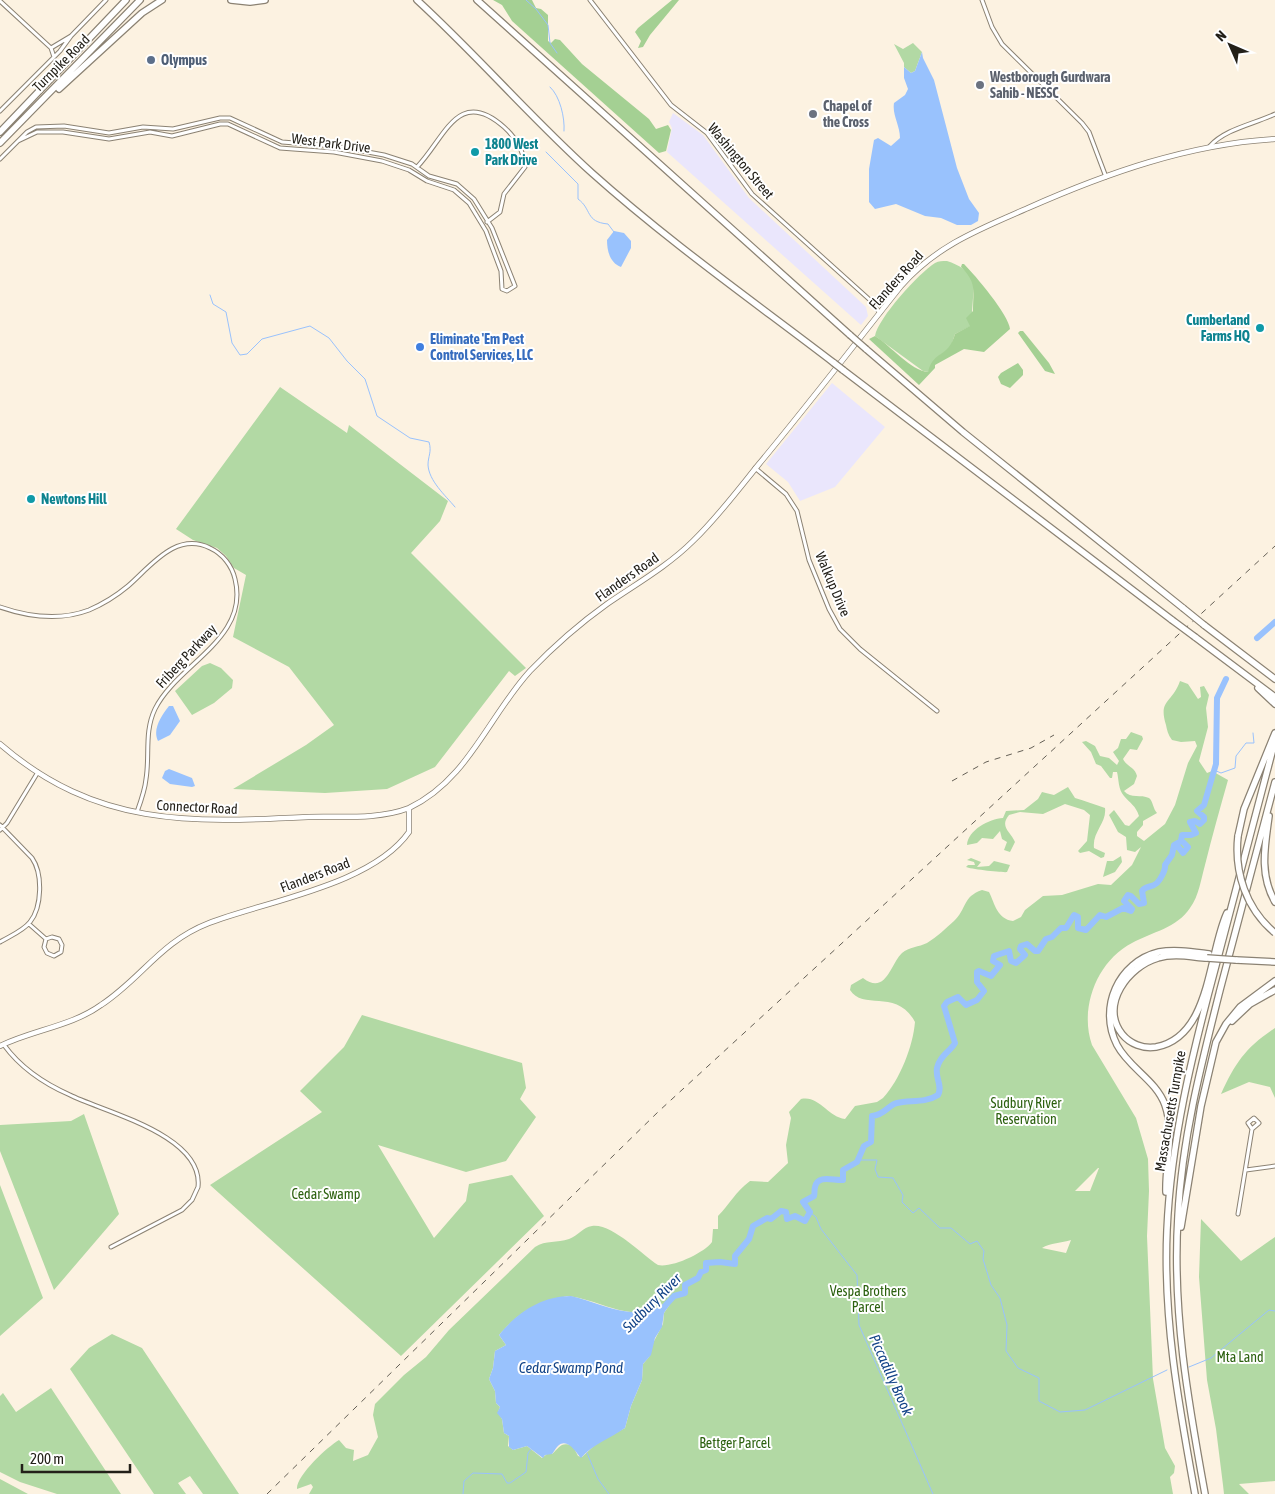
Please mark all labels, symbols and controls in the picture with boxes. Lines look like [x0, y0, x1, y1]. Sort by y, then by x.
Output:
north arrow [1205, 20, 1255, 70]
text: N [1212, 27, 1229, 44]
street label: Turnpike Road [29, 31, 93, 95]
place label: Olympus [161, 52, 207, 68]
marker: Olympus [145, 54, 157, 66]
place label: Westborough Gurdwara Sahib - NESSC [989, 69, 1111, 101]
marker: Westborough Gurdwara Sahib - NESSC [974, 79, 986, 91]
place label: Chapel of the Cross [822, 98, 872, 130]
marker: Chapel of the Cross [807, 108, 819, 120]
street label: Washington Street [705, 120, 777, 202]
street label: West Park Drive [291, 130, 371, 156]
place label: 1800 West Park Drive [485, 136, 538, 168]
marker: 1800 West Park Drive [469, 146, 481, 158]
street label: Flanders Road [866, 247, 926, 313]
place label: Cumberland Farms HQ [1186, 312, 1251, 344]
marker: Cumberland Farms HQ [1254, 322, 1266, 334]
place label: Eliminate 'Em Pest Control Services, LLC [430, 331, 534, 363]
marker: Eliminate 'Em Pest Control Services, LLC [414, 341, 426, 353]
place label: Newtons Hill [41, 491, 107, 507]
marker: Newtons Hill [25, 493, 37, 505]
street label: Flanders Road [592, 549, 662, 605]
street label: Walkup Drive [812, 549, 854, 619]
street label: Friberg Parkway [152, 621, 220, 691]
street label: Connector Road [156, 797, 238, 817]
street label: Flanders Road [278, 854, 352, 896]
street label: Massachusetts Turnpike [1151, 1049, 1189, 1173]
park label: Sudbury River Reservation [991, 1095, 1062, 1127]
park label: Cedar Swamp [292, 1186, 361, 1202]
water label: Sudbury River [618, 1269, 685, 1336]
park label: Vespa Brothers Parcel [830, 1283, 906, 1315]
water label: Piccadilly Brook [866, 1332, 917, 1418]
park label: Mta Land [1216, 1349, 1264, 1365]
water label: Cedar Swamp Pond [519, 1359, 623, 1376]
park label: Bettger Parcel [699, 1435, 771, 1451]
scale bar [22, 1442, 130, 1474]
text: 200 m [30, 1450, 64, 1467]

